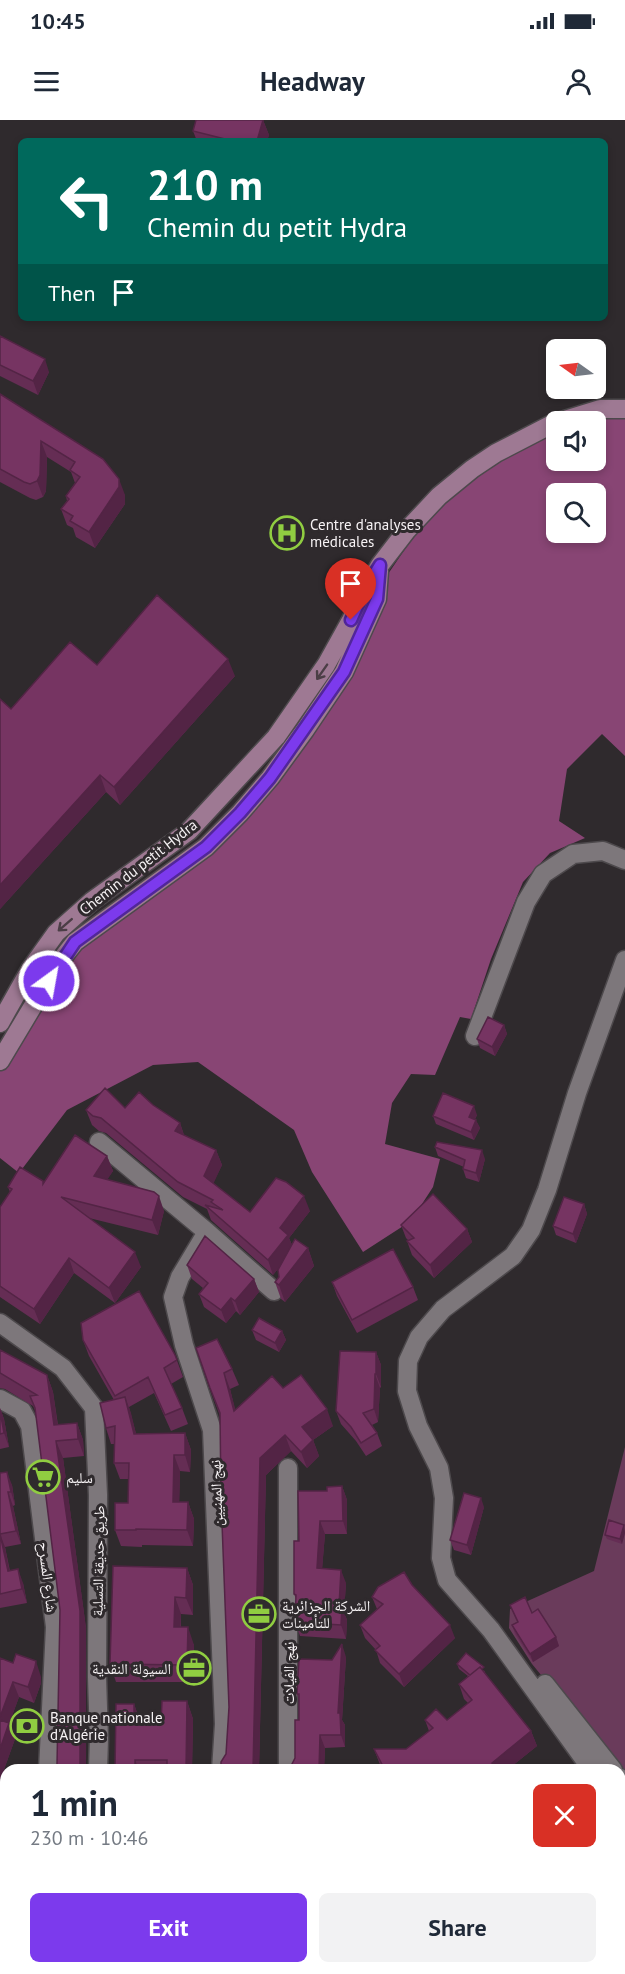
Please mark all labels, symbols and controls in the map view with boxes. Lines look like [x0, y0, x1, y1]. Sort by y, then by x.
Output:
text: 10:45 [30, 7, 86, 35]
text: Headway [260, 64, 365, 98]
icon: menu [30, 65, 63, 98]
icon: person [562, 65, 595, 98]
text: 210 m [147, 157, 263, 212]
icon: left [48, 162, 126, 240]
text: Chemin du petit Hydra [147, 210, 407, 244]
icon: arrive [107, 276, 140, 309]
text: Then [48, 279, 95, 307]
north arrow [546, 339, 606, 399]
map controls [546, 339, 606, 543]
button: sound [546, 411, 606, 471]
button: search [546, 483, 606, 543]
hospital icon: Centre d'analyses médicales [269, 515, 305, 551]
place label: Centre d'analyses médicales [310, 515, 421, 551]
pin [325, 558, 376, 620]
icon: arrive [334, 567, 367, 600]
one-way arrow [316, 663, 328, 680]
street label: Chemin du petit Hydra [75, 815, 201, 919]
one-way arrow [58, 918, 73, 932]
position arrow [17, 949, 81, 1013]
supermarket icon: سليم [25, 1459, 61, 1495]
street label: نهج المهنيين [205, 1459, 228, 1527]
place label: سليم [66, 1468, 93, 1488]
street label: طريق حديقة التسلية [88, 1505, 109, 1617]
street label: شارع المسرح [33, 1541, 62, 1614]
office icon: الشركة الجزائرية للتأمينات [241, 1596, 277, 1632]
place label: الشركة الجزائرية للتأمينات [282, 1596, 370, 1632]
street label: نهج الفيلات [279, 1642, 299, 1704]
office icon: السيولة النقدية [176, 1650, 212, 1686]
place label: السيولة النقدية [92, 1659, 171, 1678]
bank icon: Banque nationale d'Algérie [9, 1708, 45, 1744]
place label: Banque nationale d'Algérie [50, 1708, 163, 1744]
text: 1 min [30, 1779, 118, 1826]
button: close [533, 1784, 596, 1847]
text: 230 m · 10:46 [30, 1825, 148, 1851]
button: Exit [30, 1893, 307, 1962]
button: Share [319, 1893, 596, 1962]

